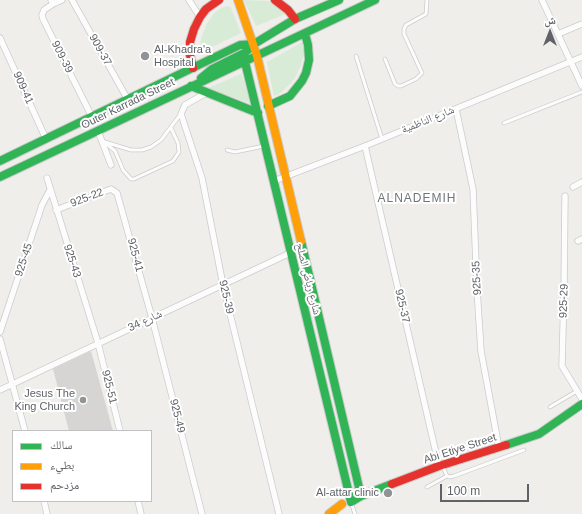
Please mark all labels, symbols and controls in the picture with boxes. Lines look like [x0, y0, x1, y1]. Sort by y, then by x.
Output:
north arrow [530, 12, 570, 52]
text: ش [544, 14, 556, 26]
street label: 909-37 [86, 32, 114, 68]
street label: 909-39 [48, 39, 76, 75]
place label: Al-Khadra'a Hospital [154, 43, 211, 69]
marker: Al-Khadra'a Hospital [139, 50, 151, 62]
street label: 909-41 [10, 70, 36, 106]
street label: Outer Karrada Street [79, 76, 177, 132]
street label: شارع الناظمية [400, 103, 456, 137]
street label: 925-22 [69, 186, 105, 210]
district label: ALNADEMIH [377, 192, 457, 206]
street label: 925-41 [124, 237, 146, 273]
street label: 925-45 [12, 242, 36, 278]
street label: شارع رياض الصلح [293, 242, 323, 316]
street label: 925-43 [60, 243, 84, 279]
street label: 925-35 [470, 261, 484, 295]
street label: 925-39 [216, 279, 236, 315]
street label: 925-29 [557, 284, 571, 318]
street label: 925-37 [392, 288, 412, 324]
street label: شارع 34 [126, 307, 164, 335]
street label: 925-51 [98, 369, 120, 405]
place label: Jesus The King Church [14, 387, 75, 413]
marker: Jesus The King Church [78, 395, 88, 405]
street label: 925-49 [166, 398, 188, 434]
legend [12, 430, 152, 502]
street label: Abi Etiye Street [422, 431, 498, 467]
text: سالك [50, 438, 72, 452]
text: بطيء [50, 458, 74, 472]
scale bar [442, 476, 531, 502]
text: مزدحم [50, 478, 79, 492]
text: 100 m [447, 484, 480, 498]
place label: Al-attar clinic [316, 486, 379, 500]
marker: Al-attar clinic [382, 487, 394, 499]

